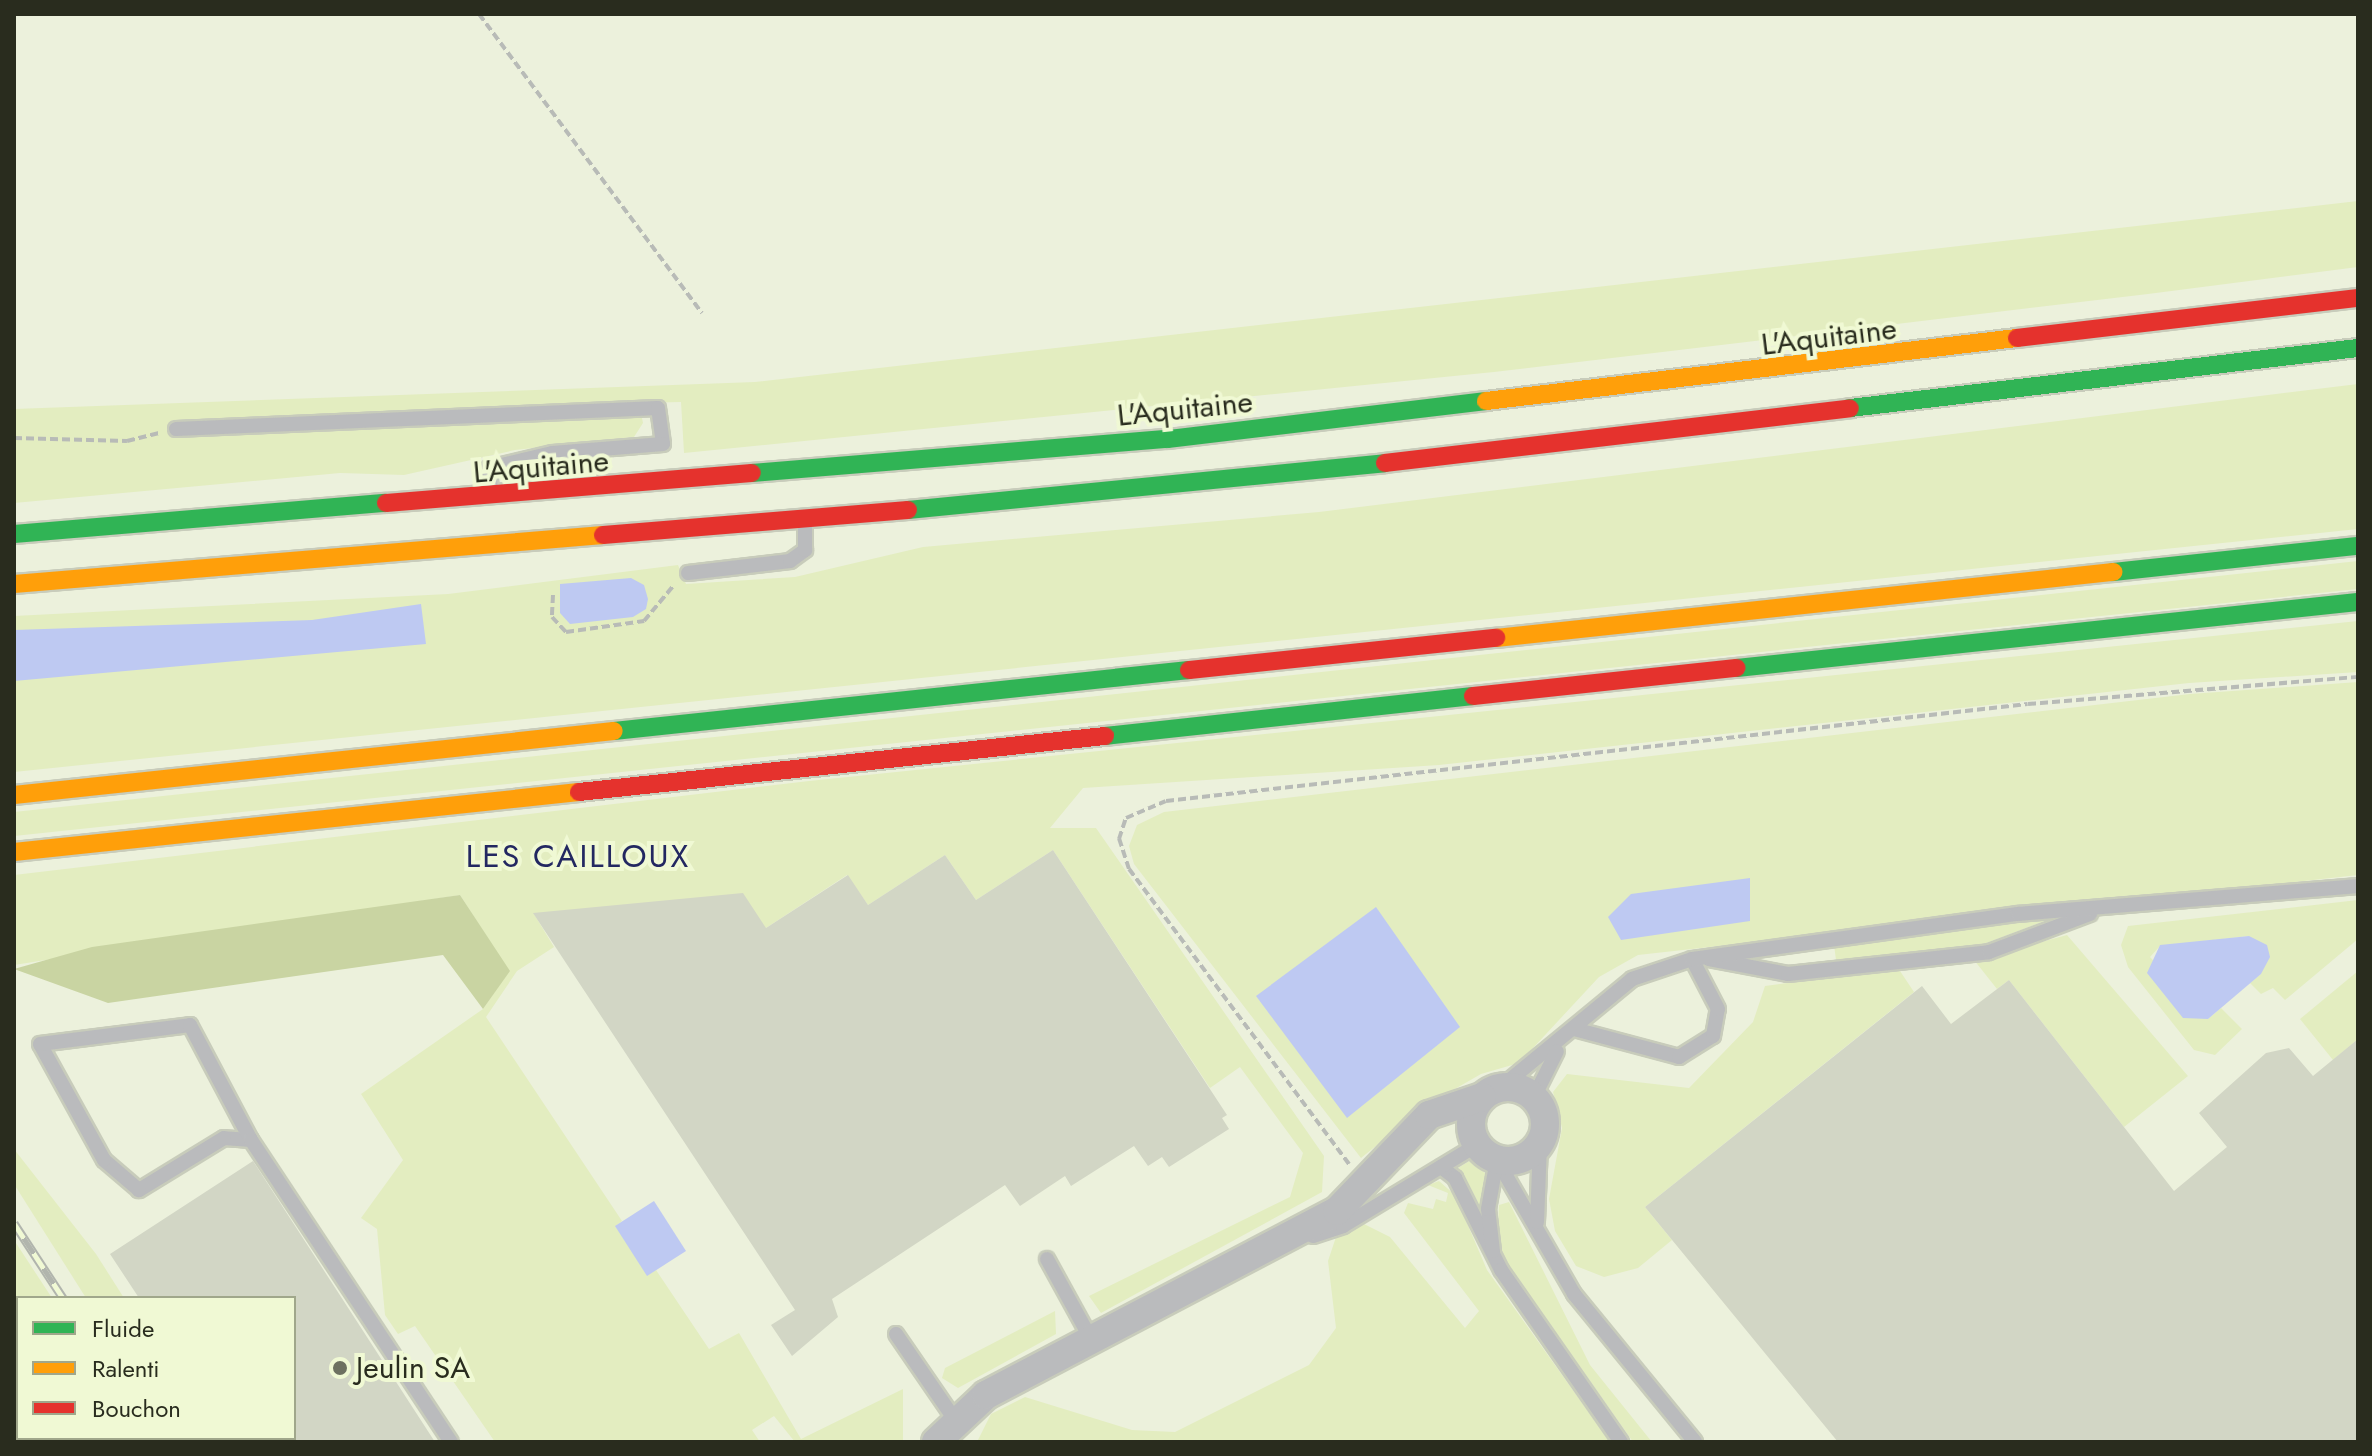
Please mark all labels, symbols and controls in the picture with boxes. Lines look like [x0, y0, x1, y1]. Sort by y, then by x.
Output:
street label: L'Aquitaine [1759, 311, 1899, 363]
street label: L'Aquitaine [1116, 384, 1254, 434]
street label: L'Aquitaine [472, 443, 610, 491]
district label: LES CAILLOUX [466, 837, 690, 875]
legend [16, 1296, 296, 1440]
text: Fluide [92, 1311, 154, 1346]
place label: Jeulin SA [356, 1350, 470, 1386]
text: Ralenti [92, 1351, 159, 1386]
marker: Jeulin SA [331, 1359, 349, 1377]
text: Bouchon [92, 1391, 181, 1426]

